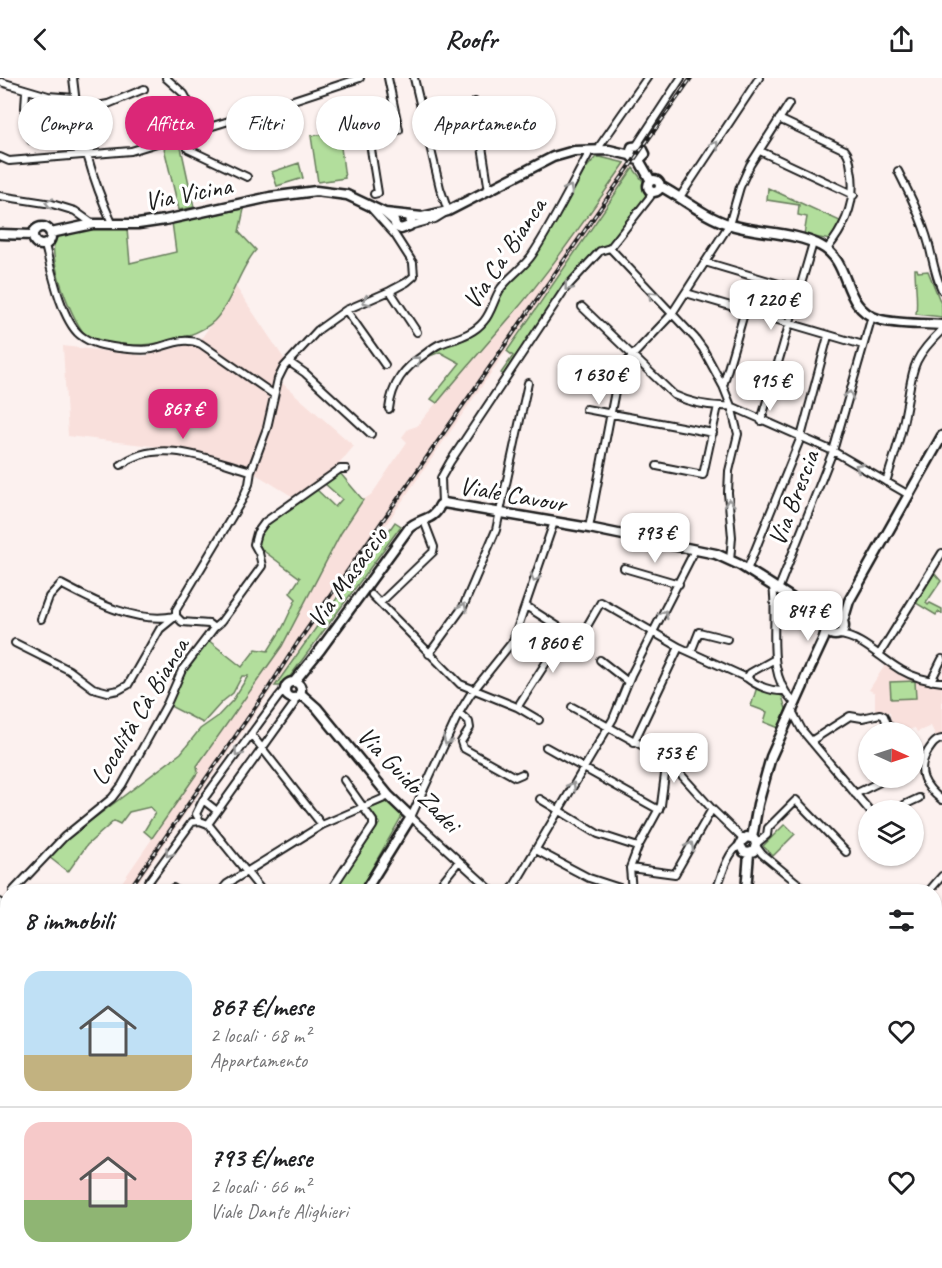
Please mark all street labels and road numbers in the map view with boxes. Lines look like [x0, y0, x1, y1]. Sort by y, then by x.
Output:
street label: Via Vicina [142, 169, 236, 218]
street label: Via Ca' Bianca [455, 189, 555, 315]
street label: Via Brescia [760, 444, 827, 550]
street label: Viale Cavour [457, 469, 571, 521]
street label: Via Masaccio [300, 519, 396, 634]
street label: Località Cà Bianca [83, 630, 198, 791]
street label: Via Guido Zadei [350, 719, 469, 842]

